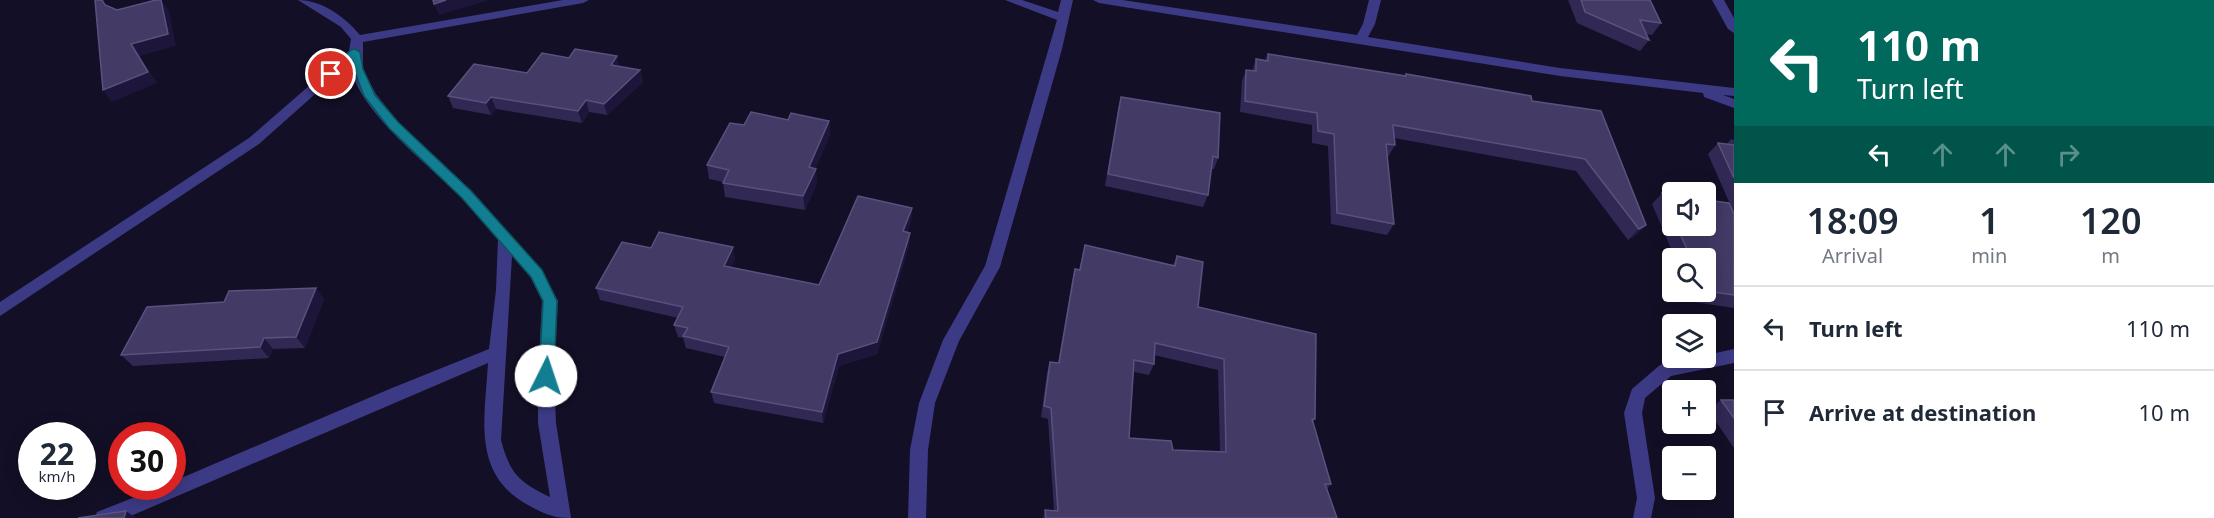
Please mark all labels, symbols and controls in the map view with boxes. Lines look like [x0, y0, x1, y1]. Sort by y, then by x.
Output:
text: 110 m [1857, 16, 1981, 73]
icon: left [1758, 24, 1836, 102]
pin [305, 48, 356, 99]
icon: arrive [314, 57, 347, 90]
text: Turn left [1857, 70, 1963, 107]
icon: left [1863, 138, 1896, 171]
icon: ahead [1926, 138, 1959, 171]
icon: ahead [1989, 138, 2022, 171]
icon: right [2052, 138, 2085, 171]
map controls [1662, 182, 1716, 500]
button: sound [1662, 182, 1716, 236]
text: 18:09 [1806, 196, 1899, 245]
text: 1 [1979, 196, 2000, 245]
text: 120 [2080, 196, 2142, 245]
text: Arrival [1822, 242, 1883, 269]
text: min [1971, 242, 2007, 269]
text: m [2101, 242, 2120, 269]
button: search [1662, 248, 1716, 302]
icon: left [1758, 312, 1791, 345]
text: Turn left [1809, 313, 1903, 343]
text: 110 m [2126, 313, 2190, 343]
button: layers [1662, 314, 1716, 368]
position arrow [514, 344, 578, 408]
button: + [1662, 380, 1716, 434]
icon: arrive [1758, 396, 1791, 429]
text: Arrive at destination [1809, 397, 2036, 427]
text: 10 m [2139, 397, 2190, 427]
speed limit sign: 30 [108, 422, 186, 500]
text: 22 [40, 433, 74, 474]
button: − [1662, 446, 1716, 500]
text: km/h [39, 466, 75, 486]

